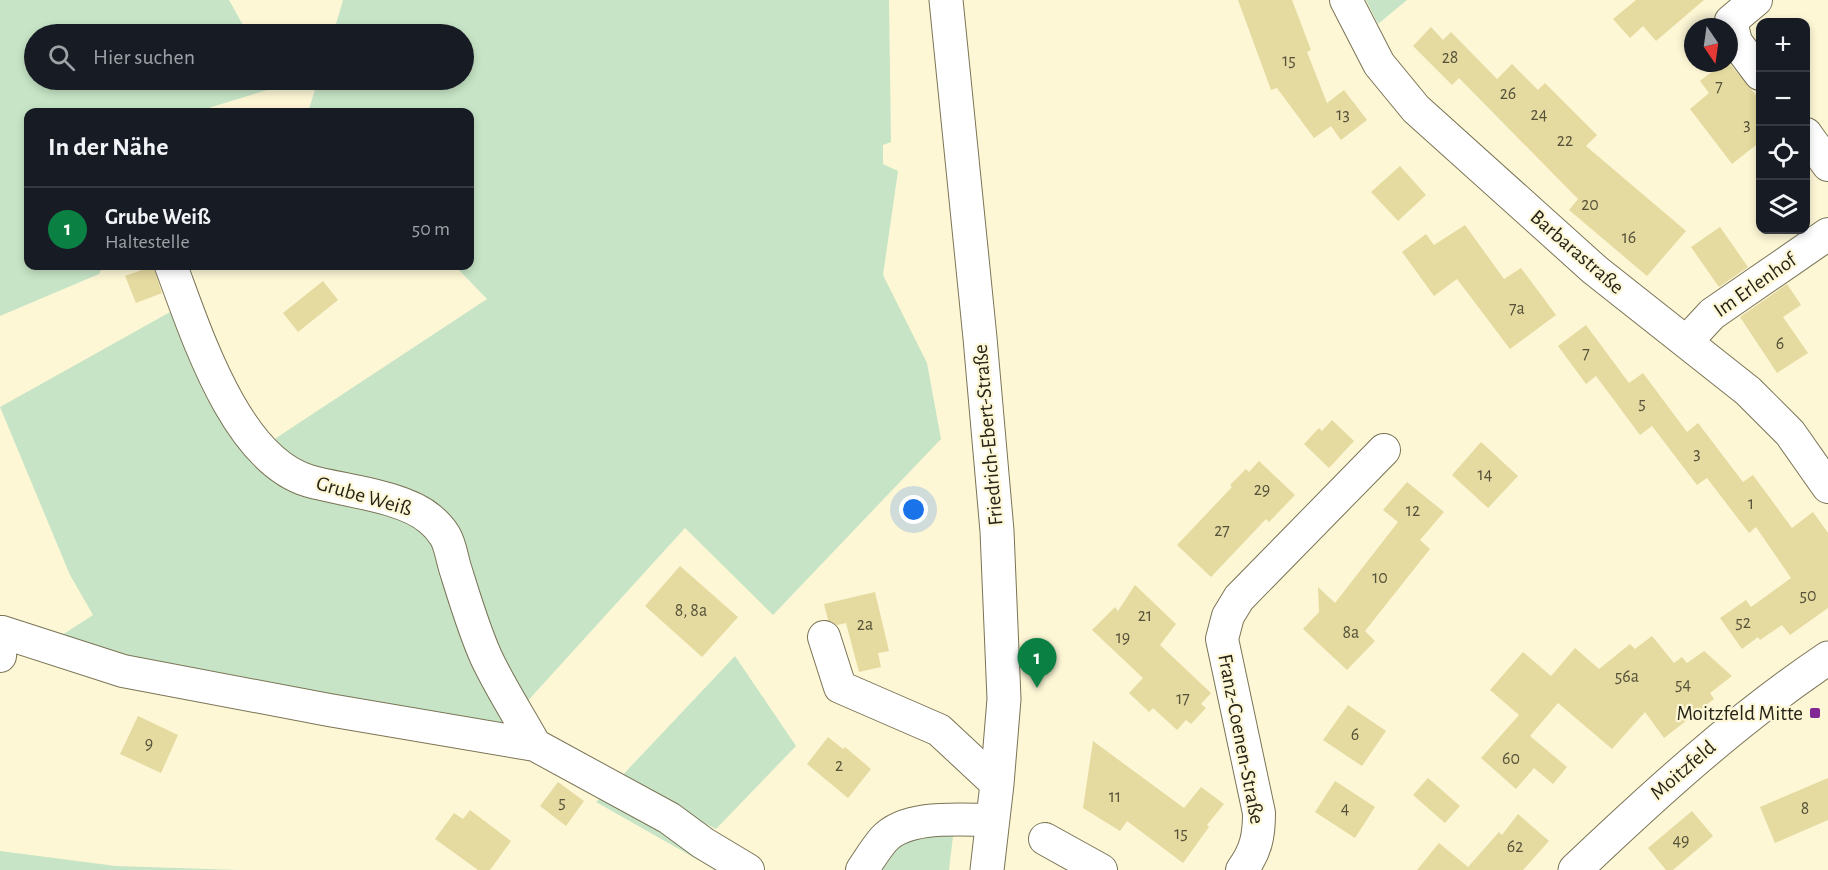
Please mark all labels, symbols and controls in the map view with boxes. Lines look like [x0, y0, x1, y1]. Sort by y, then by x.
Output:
north arrow [1684, 18, 1738, 72]
map controls [1756, 18, 1810, 234]
button: + [1756, 18, 1810, 72]
search box [24, 24, 474, 90]
icon: search [45, 41, 78, 74]
text: Hier suchen [93, 46, 195, 68]
house number: 28 [1442, 49, 1458, 67]
house number: 15 [1282, 52, 1296, 70]
button: − [1756, 72, 1810, 126]
house number: 7 [1715, 78, 1723, 96]
house number: 26 [1500, 85, 1516, 103]
house number: 13 [1336, 106, 1350, 124]
house number: 24 [1531, 106, 1548, 124]
house number: 3 [1743, 116, 1751, 134]
button: locate [1756, 126, 1810, 180]
house number: 22 [1557, 132, 1573, 150]
text: In der Nähe [48, 134, 168, 160]
button: layers [1756, 180, 1810, 234]
house number: 20 [1581, 196, 1599, 214]
text: Grube Weiß [105, 206, 211, 228]
street label: Barbarastraße [1526, 206, 1628, 298]
text: 1 [64, 219, 71, 239]
text: 50 m [412, 219, 450, 239]
house number: 16 [1622, 229, 1636, 247]
text: Haltestelle [105, 232, 190, 252]
street label: Im Erlenhof [1710, 248, 1801, 321]
house number: 7a [1509, 300, 1525, 318]
house number: 6 [1776, 335, 1784, 353]
street label: Friedrich-Ebert-Straße [970, 344, 1006, 526]
house number: 7 [1582, 345, 1590, 363]
house number: 5 [1638, 395, 1646, 413]
house number: 3 [1693, 445, 1701, 463]
house number: 14 [1478, 466, 1493, 484]
street label: Grube Weiß [314, 472, 414, 520]
house number: 29 [1254, 481, 1270, 499]
your location [899, 495, 928, 524]
house number: 1 [1748, 495, 1754, 513]
house number: 12 [1406, 502, 1420, 520]
house number: 27 [1214, 522, 1230, 540]
house number: 10 [1372, 569, 1388, 587]
house number: 50 [1799, 587, 1817, 605]
house number: 8, 8a [675, 602, 707, 620]
house number: 21 [1138, 607, 1152, 625]
house number: 52 [1735, 614, 1751, 632]
house number: 2a [857, 616, 873, 634]
house number: 8a [1343, 624, 1359, 642]
house number: 19 [1116, 629, 1130, 647]
pin: 1 [1018, 638, 1056, 688]
street label: Franz-Coenen-Straße [1214, 652, 1268, 826]
house number: 56a [1615, 668, 1639, 686]
house number: 54 [1675, 676, 1691, 694]
house number: 17 [1176, 690, 1190, 708]
place label: Moitzfeld Mitte [1676, 703, 1803, 724]
marker: Moitzfeld Mitte [1808, 706, 1822, 720]
house number: 6 [1351, 726, 1359, 744]
house number: 9 [145, 735, 153, 753]
street label: Moitzfeld [1646, 736, 1720, 804]
house number: 60 [1502, 750, 1520, 768]
house number: 2 [835, 757, 843, 775]
house number: 11 [1109, 788, 1121, 806]
house number: 5 [558, 794, 566, 812]
house number: 4 [1341, 800, 1350, 818]
house number: 8 [1801, 800, 1809, 818]
house number: 15 [1174, 825, 1188, 843]
house number: 49 [1672, 832, 1690, 850]
house number: 62 [1507, 838, 1523, 856]

